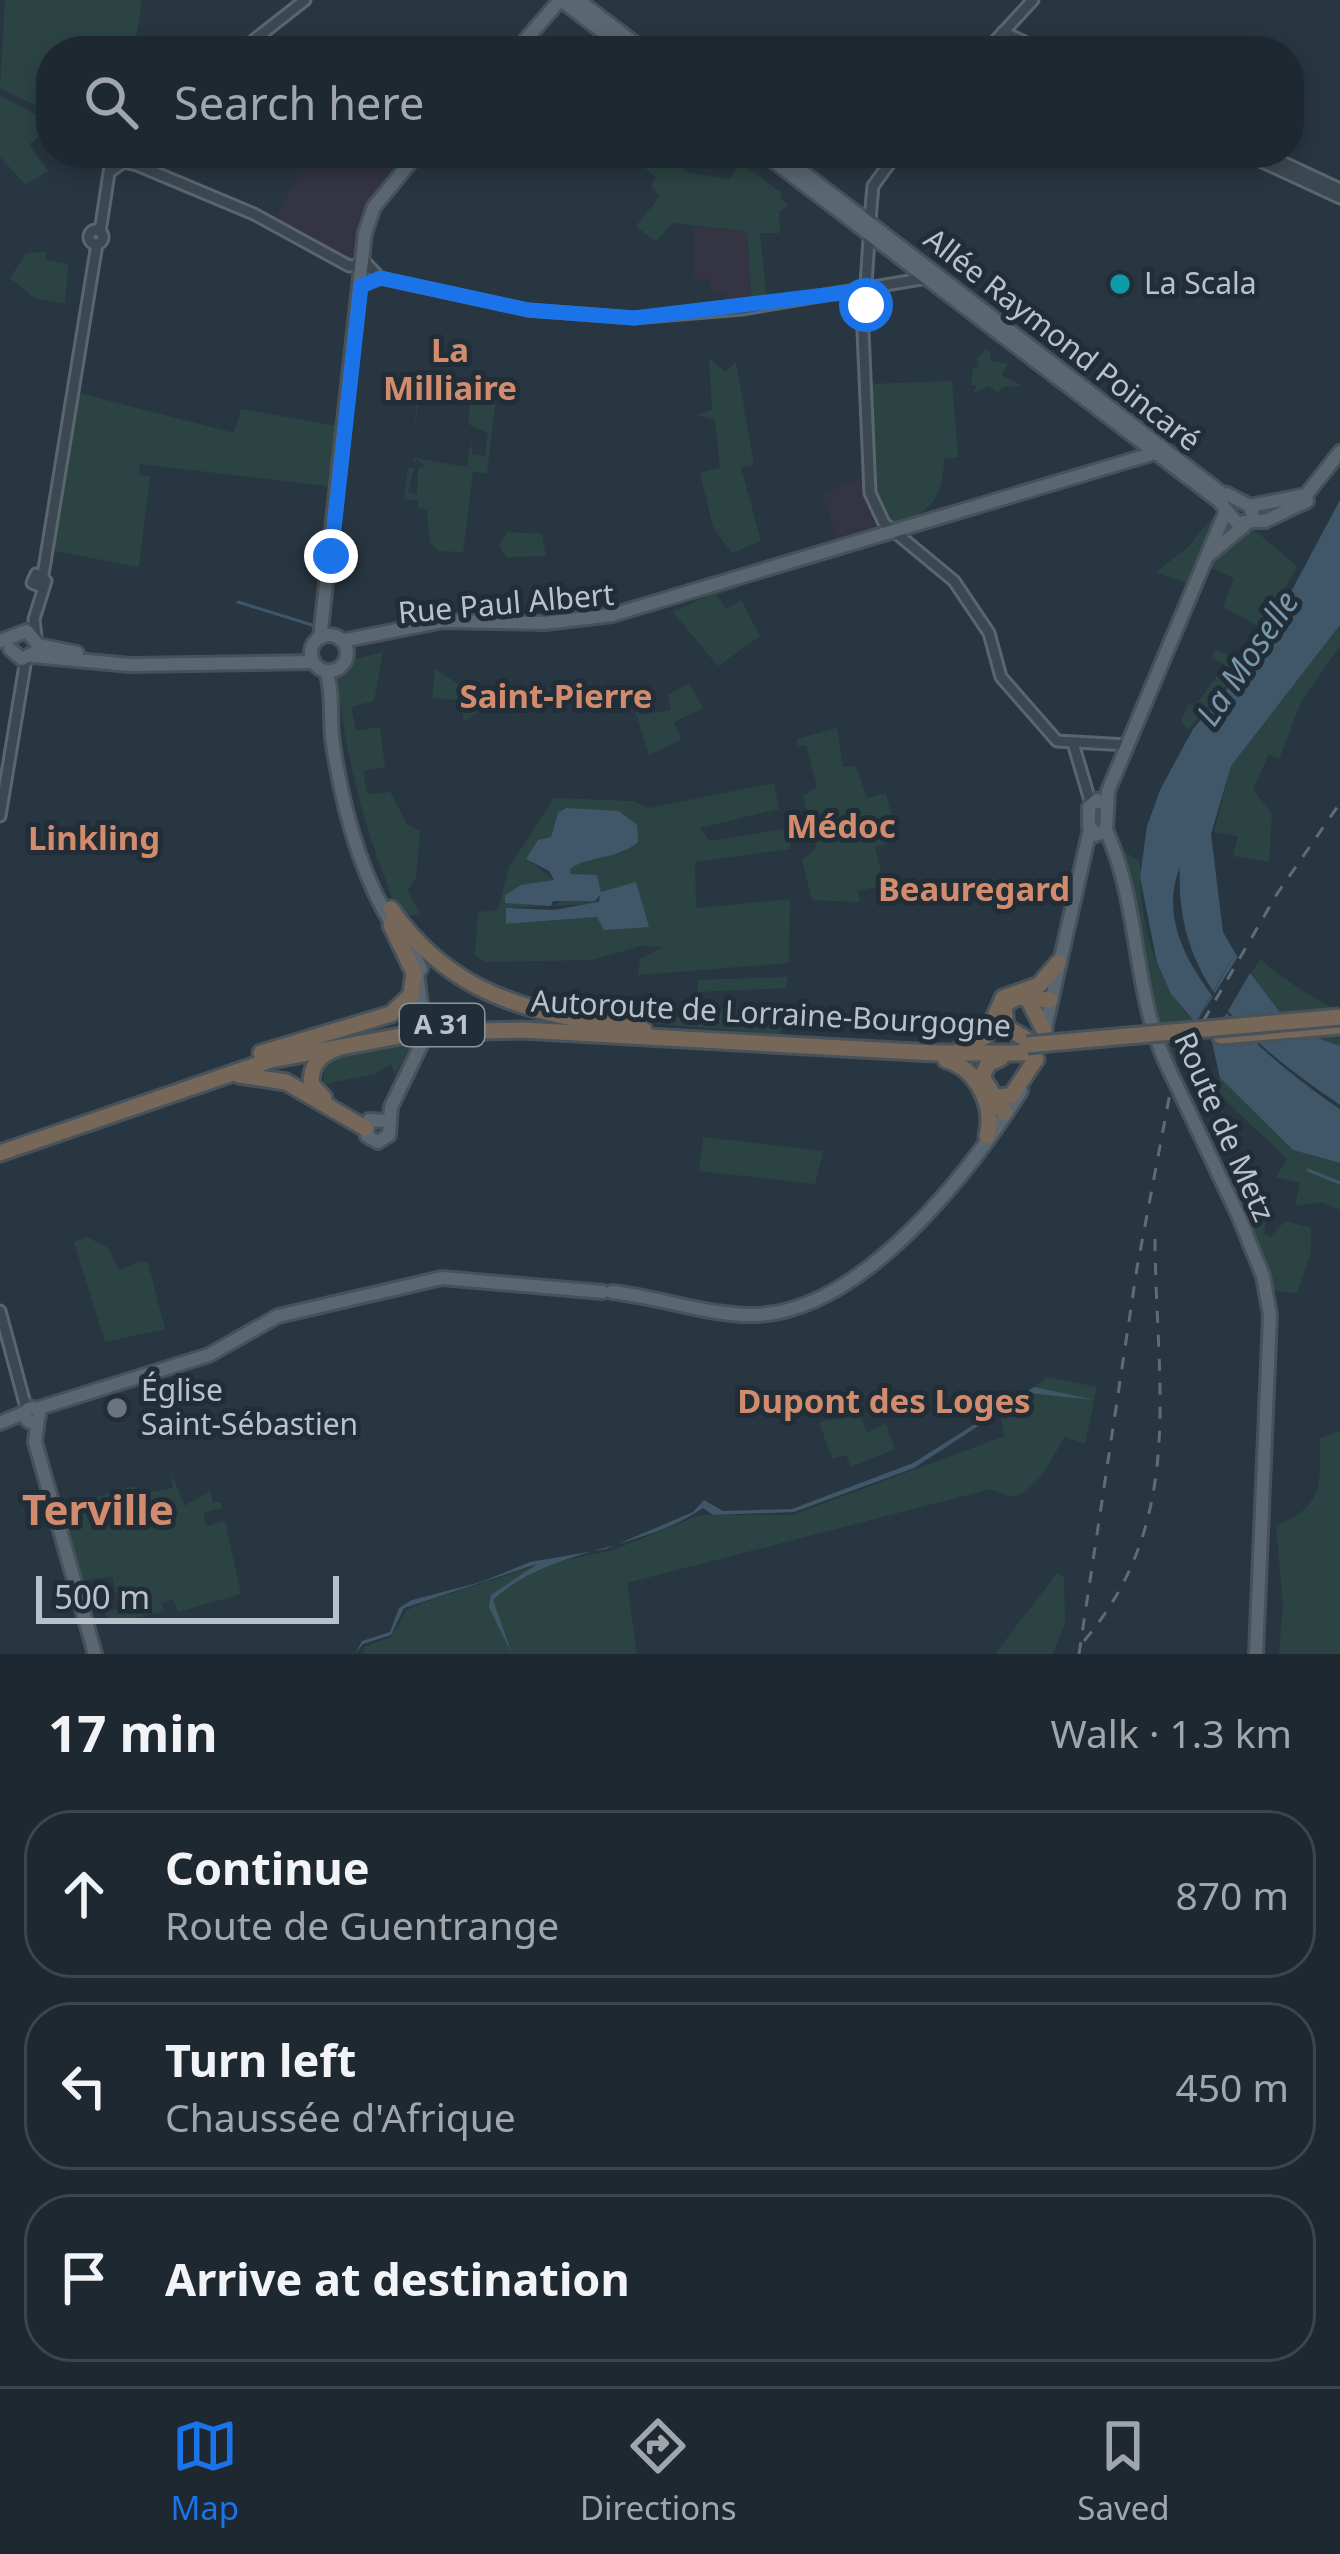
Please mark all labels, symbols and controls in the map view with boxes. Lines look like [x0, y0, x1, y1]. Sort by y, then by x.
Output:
search box [36, 36, 1304, 168]
icon: search [78, 69, 144, 135]
text: Search here [174, 72, 424, 133]
street label: Allée Raymond Poincaré [916, 218, 1210, 460]
place label: La Scala [1144, 262, 1257, 303]
marker: La Scala [1107, 271, 1133, 297]
route start [839, 278, 893, 332]
district label: La Milliaire [383, 327, 517, 410]
route end [304, 529, 358, 583]
street label: Rue Paul Albert [396, 573, 616, 632]
water label: La Moselle [1185, 581, 1308, 734]
district label: Saint-Pierre [460, 673, 652, 718]
district label: Médoc [786, 803, 896, 848]
district label: Linkling [28, 815, 160, 860]
district label: Beauregard [878, 866, 1070, 911]
street label: Autoroute de Lorraine-Bourgogne [530, 979, 1012, 1046]
road number: A 31 [400, 1004, 484, 1046]
street label: Route de Metz [1165, 1025, 1285, 1228]
place label: Église Saint-Sébastien [141, 1369, 358, 1444]
district label: Dupont des Loges [737, 1378, 1031, 1423]
marker: Église Saint-Sébastien [104, 1395, 130, 1421]
district label: Terville [22, 1480, 174, 1537]
scale bar [36, 1570, 339, 1623]
text: 500 m [54, 1574, 150, 1619]
text: 17 min [48, 1697, 218, 1767]
text: Walk · 1.3 km [1051, 1706, 1292, 1759]
text: Continue [165, 1837, 370, 1898]
icon: ahead [51, 1861, 117, 1927]
text: 870 m [1175, 1868, 1289, 1921]
text: Route de Guentrange [165, 1898, 559, 1951]
text: Turn left [165, 2029, 356, 2090]
icon: left [51, 2053, 117, 2119]
text: 450 m [1175, 2060, 1289, 2113]
text: Chaussée d'Afrique [165, 2090, 516, 2143]
icon: arrive [51, 2245, 117, 2311]
text: Arrive at destination [165, 2248, 630, 2309]
tab: Map [170, 2413, 239, 2530]
tab: Directions [580, 2413, 737, 2530]
tab: Saved [1077, 2413, 1170, 2530]

